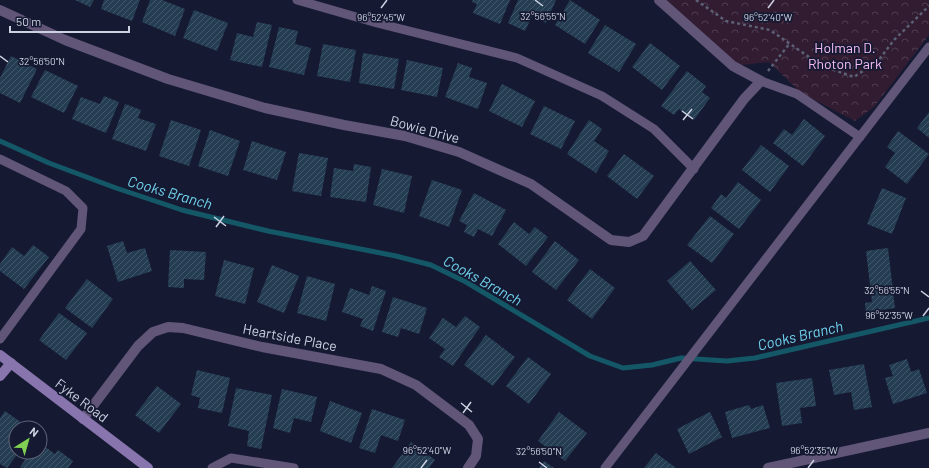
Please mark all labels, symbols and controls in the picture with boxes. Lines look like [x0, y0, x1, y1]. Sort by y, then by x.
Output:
scale bar [10, 8, 129, 34]
text: 32°56'55"N [520, 10, 566, 22]
text: 96°52'45"W [357, 11, 405, 23]
text: 96°52'40"W [744, 11, 792, 23]
text: 50 m [16, 14, 41, 28]
park label: Holman D. Rhoton Park [808, 39, 882, 72]
text: 32°56'50"N [19, 55, 65, 67]
street label: Bowie Drive [388, 112, 462, 146]
water label: Cooks Branch [126, 171, 215, 213]
water label: Cooks Branch [441, 251, 526, 309]
text: 32°56'55"N [864, 284, 910, 296]
text: 96°52'35"W [865, 309, 913, 321]
water label: Cooks Branch [756, 316, 845, 354]
street label: Heartside Place [241, 320, 339, 354]
street label: Fyke Road [52, 375, 112, 425]
north arrow [8, 420, 48, 460]
text: N [27, 424, 41, 439]
text: 96°52'40"W [403, 444, 451, 456]
text: 96°52'35"W [790, 444, 838, 456]
text: 32°56'50"N [516, 445, 562, 457]

